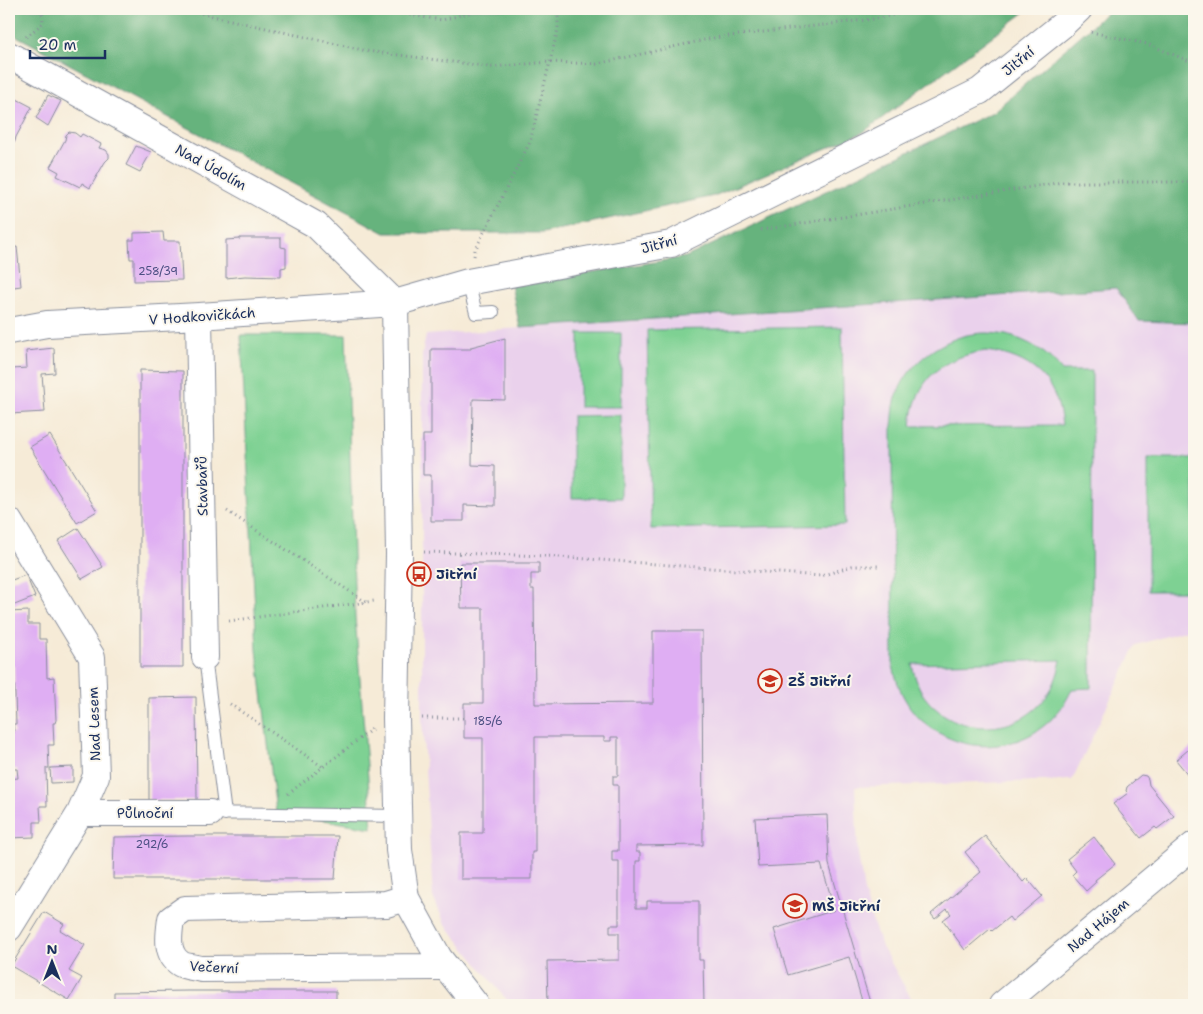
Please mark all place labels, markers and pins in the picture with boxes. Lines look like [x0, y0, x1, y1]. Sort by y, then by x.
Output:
bus stop icon: Jitřní [406, 561, 432, 587]
place label: Jitřní [436, 565, 478, 583]
school or university icon: ZŠ Jitřní [757, 668, 783, 694]
place label: ZŠ Jitřní [788, 672, 851, 690]
school or university icon: MŠ Jitřní [782, 893, 808, 919]
place label: MŠ Jitřní [812, 897, 881, 915]

